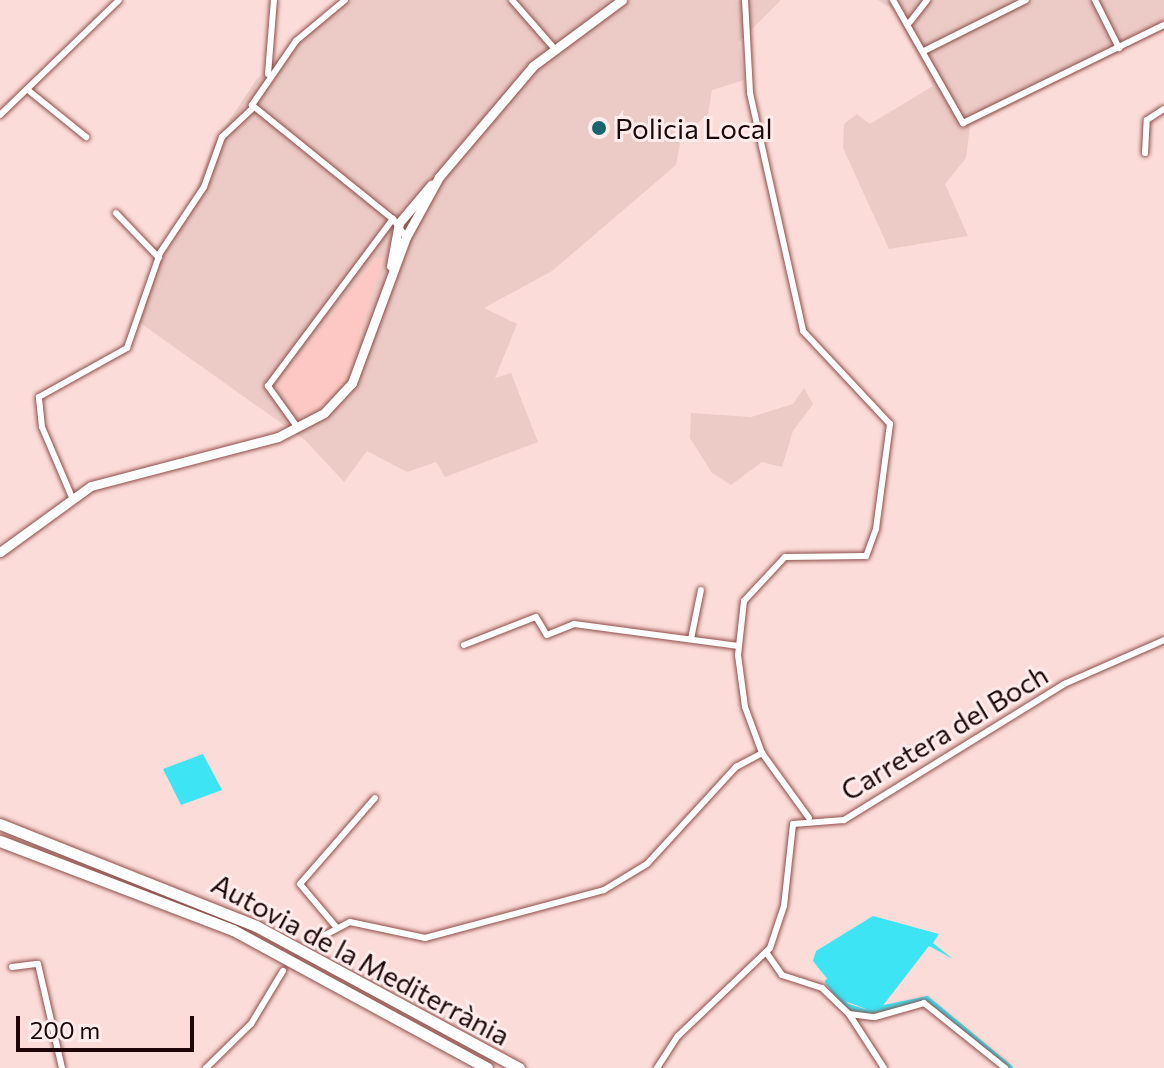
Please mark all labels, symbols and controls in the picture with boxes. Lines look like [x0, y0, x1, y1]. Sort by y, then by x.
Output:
place label: Policia Local [615, 111, 773, 145]
marker: Policia Local [590, 119, 608, 137]
street label: Carretera del Boch [834, 657, 1054, 807]
street label: Autovia de la Mediterrània [206, 866, 516, 1052]
scale bar [20, 1000, 198, 1050]
text: 200 m [30, 1015, 100, 1044]

